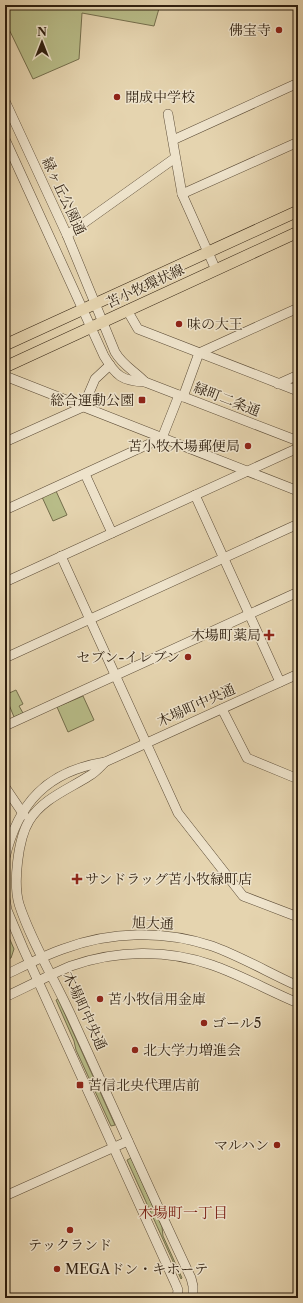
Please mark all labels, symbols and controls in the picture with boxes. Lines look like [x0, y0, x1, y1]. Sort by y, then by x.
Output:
place label: 佛宝寺 [229, 21, 271, 39]
north arrow [22, 22, 62, 62]
text: N [37, 25, 47, 39]
marker: 佛宝寺 [274, 25, 284, 35]
place label: 開成中学校 [125, 88, 195, 106]
marker: 開成中学校 [112, 92, 122, 102]
street label: 緑ヶ丘公園通 [38, 154, 90, 238]
street label: 苫小牧環状線 [103, 260, 187, 312]
place label: 味の大王 [187, 315, 243, 333]
marker: 味の大王 [174, 319, 184, 329]
street label: 緑町二条通 [191, 378, 263, 420]
place label: 総合運動公園 [50, 391, 134, 409]
marker: 総合運動公園 [137, 395, 147, 405]
place label: 苫小牧木場郵便局 [128, 437, 240, 455]
marker: 苫小牧木場郵便局 [243, 441, 253, 451]
place label: 木場町薬局 [191, 626, 261, 644]
marker: 木場町薬局 [264, 630, 274, 640]
place label: セブン-イレブン [77, 648, 180, 666]
marker: セブン-イレブン [183, 652, 193, 662]
street label: 木場町中央通 [154, 680, 238, 730]
place label: サンドラッグ苫小牧緑町店 [85, 870, 252, 888]
marker: サンドラッグ苫小牧緑町店 [72, 874, 82, 884]
street label: 旭大通 [132, 913, 174, 933]
street label: 木場町中央通 [59, 969, 111, 1053]
place label: 苫小牧信用金庫 [108, 990, 206, 1008]
marker: 苫小牧信用金庫 [95, 994, 105, 1004]
place label: ゴール5 [212, 1014, 261, 1032]
marker: ゴール5 [199, 1018, 209, 1028]
place label: 北大学力増進会 [143, 1041, 241, 1059]
marker: 北大学力増進会 [130, 1045, 140, 1055]
place label: 苫信北央代理店前 [88, 1076, 200, 1094]
marker: 苫信北央代理店前 [75, 1080, 85, 1090]
place label: マルハン [214, 1136, 269, 1154]
marker: マルハン [272, 1140, 282, 1150]
district label: 木場町一丁目 [138, 1203, 228, 1222]
marker: テックランド [65, 1225, 75, 1235]
place label: テックランド [28, 1236, 112, 1254]
place label: MEGAドン・キホーテ [65, 1260, 208, 1278]
marker: MEGAドン・キホーテ [52, 1264, 62, 1274]

